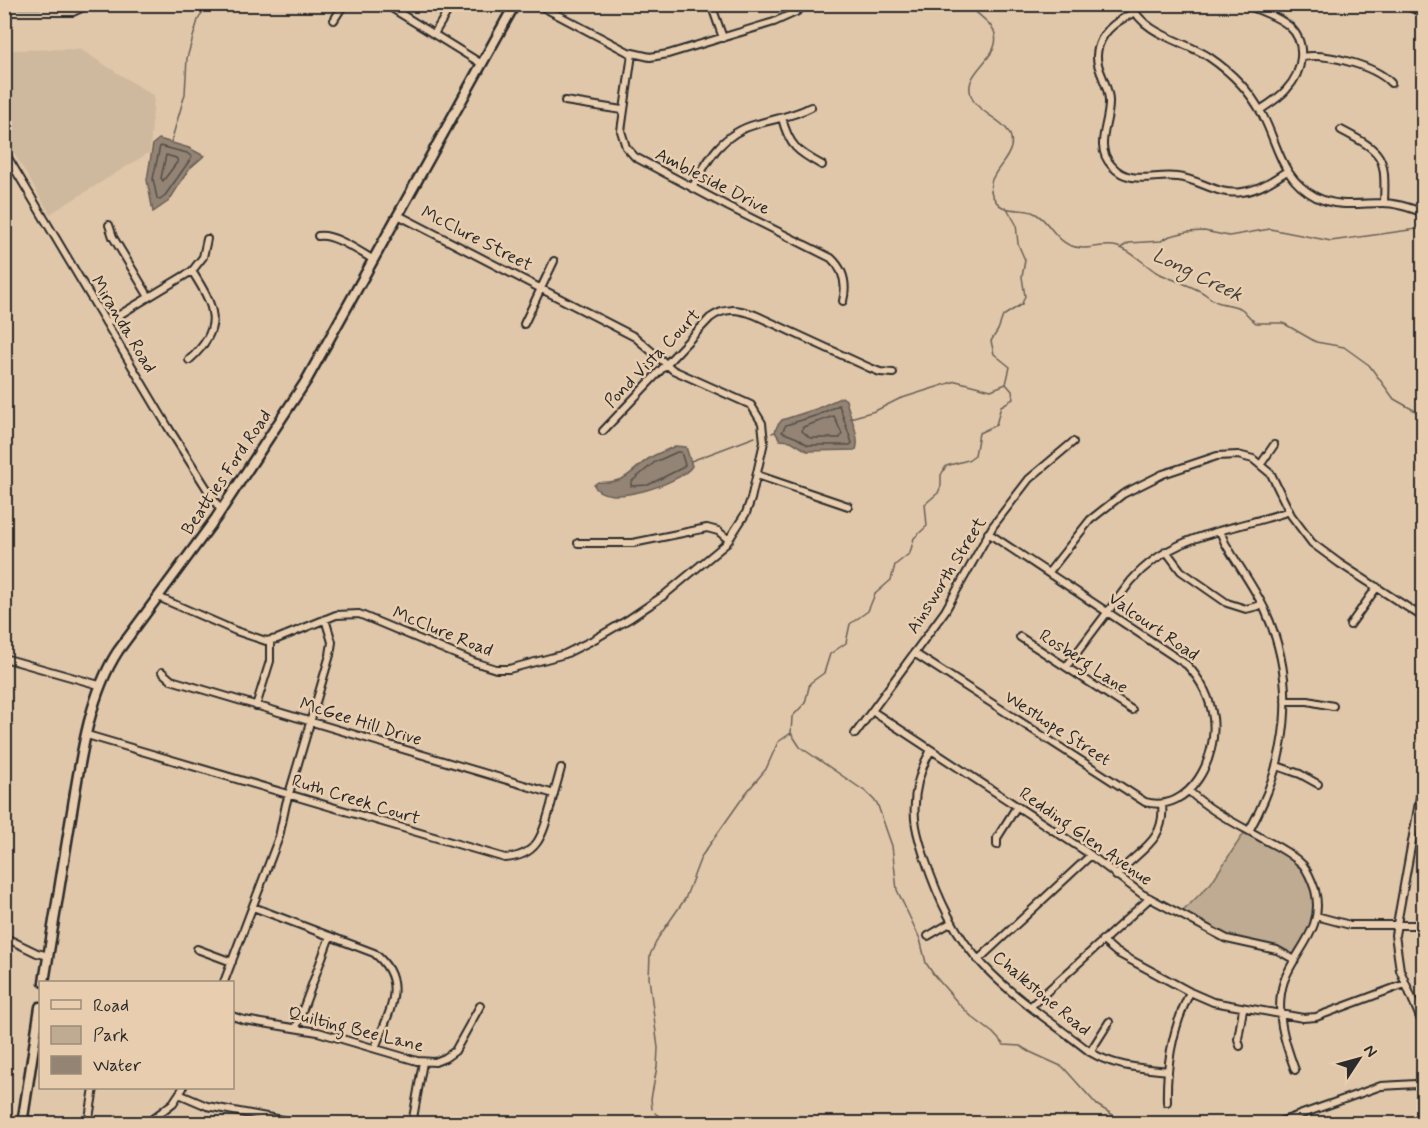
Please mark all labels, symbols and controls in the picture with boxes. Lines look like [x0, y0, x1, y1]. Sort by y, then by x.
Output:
street label: Ambleside Drive [651, 143, 774, 221]
street label: McClure Street [417, 201, 536, 277]
water label: Long Creek [1147, 242, 1247, 311]
street label: Miranda Road [85, 271, 162, 378]
street label: Pond Vista Court [599, 304, 706, 413]
street label: Beatties Ford Road [176, 405, 278, 540]
street label: Ainsworth Street [901, 512, 993, 638]
street label: Valcourt Road [1103, 587, 1204, 667]
street label: McClure Road [389, 601, 496, 663]
street label: Rosberg Lane [1033, 624, 1133, 701]
street label: Westhope Street [1000, 686, 1115, 772]
street label: McGee Hill Drive [297, 692, 425, 752]
street label: Ruth Creek Court [289, 769, 423, 831]
street label: Redding Glen Avenue [1013, 782, 1157, 894]
street label: Chalkstone Road [987, 946, 1096, 1042]
legend [39, 981, 234, 1089]
text: Road [93, 994, 129, 1018]
street label: Quilting Bee Lane [285, 1002, 426, 1060]
text: Park [93, 1024, 129, 1048]
north arrow [1329, 1029, 1389, 1089]
text: N [1358, 1041, 1382, 1062]
text: Water [93, 1054, 142, 1078]

